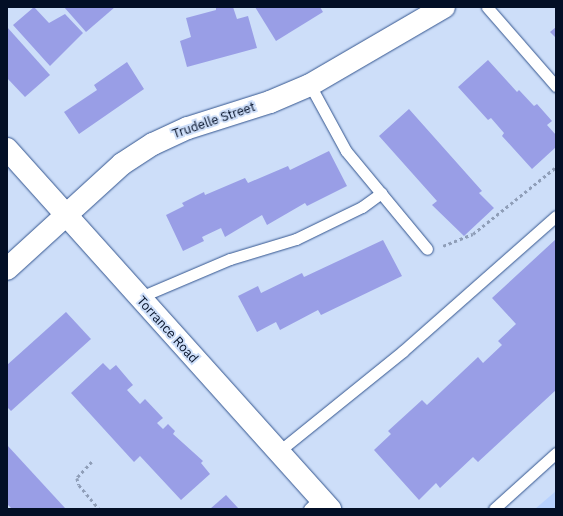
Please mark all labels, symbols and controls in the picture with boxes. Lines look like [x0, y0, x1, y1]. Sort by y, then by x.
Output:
street label: Trudelle Street [171, 100, 257, 142]
street label: Torrance Road [133, 293, 201, 367]

